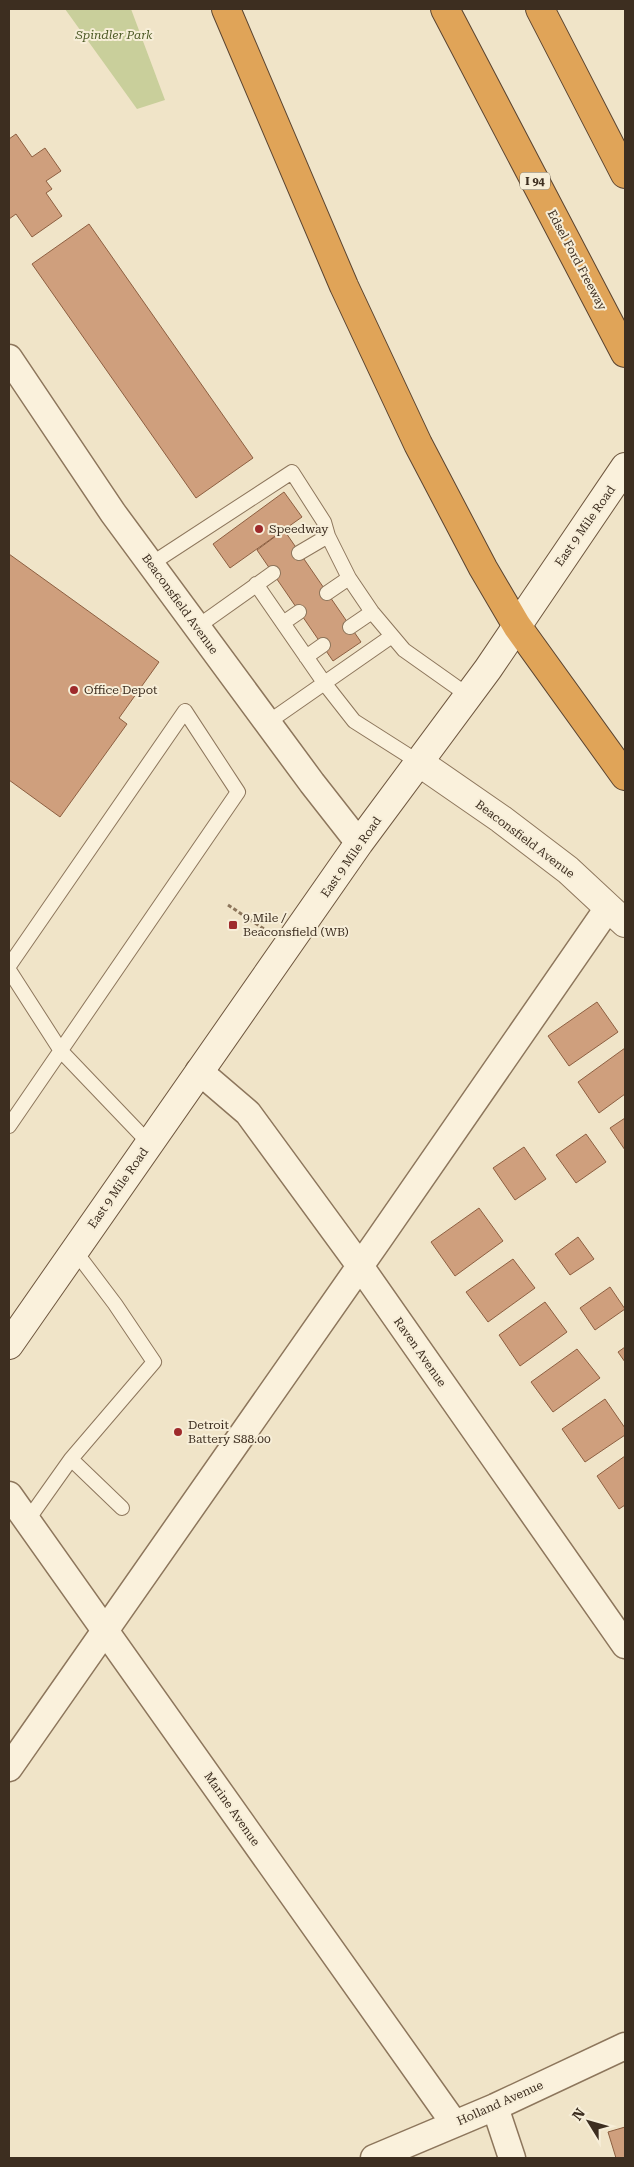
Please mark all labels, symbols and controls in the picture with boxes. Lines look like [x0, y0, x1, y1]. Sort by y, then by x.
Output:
park label: Spindler Park [74, 28, 153, 42]
road number: I 94 [520, 172, 550, 190]
street label: Edsel Ford Freeway [545, 207, 610, 313]
street label: East 9 Mile Road [552, 483, 618, 569]
place label: Speedway [269, 522, 329, 536]
marker: Speedway [253, 523, 265, 535]
street label: Beaconsfield Avenue [139, 551, 221, 657]
place label: Office Depot [84, 683, 158, 697]
marker: Office Depot [68, 684, 80, 696]
street label: Beaconsfield Avenue [473, 797, 578, 881]
street label: East 9 Mile Road [318, 814, 384, 900]
place label: 9 Mile / Beaconsfield (WB) [243, 911, 349, 939]
marker: 9 Mile / Beaconsfield (WB) [227, 919, 239, 931]
street label: East 9 Mile Road [85, 1145, 151, 1231]
street label: Raven Avenue [391, 1315, 449, 1390]
place label: Detroit Battery S88.00 [188, 1418, 271, 1446]
marker: Detroit Battery S88.00 [172, 1426, 184, 1438]
street label: Marine Avenue [201, 1769, 263, 1849]
street label: Holland Avenue [455, 2078, 546, 2128]
north arrow [564, 2097, 614, 2147]
text: N [569, 2105, 588, 2123]

